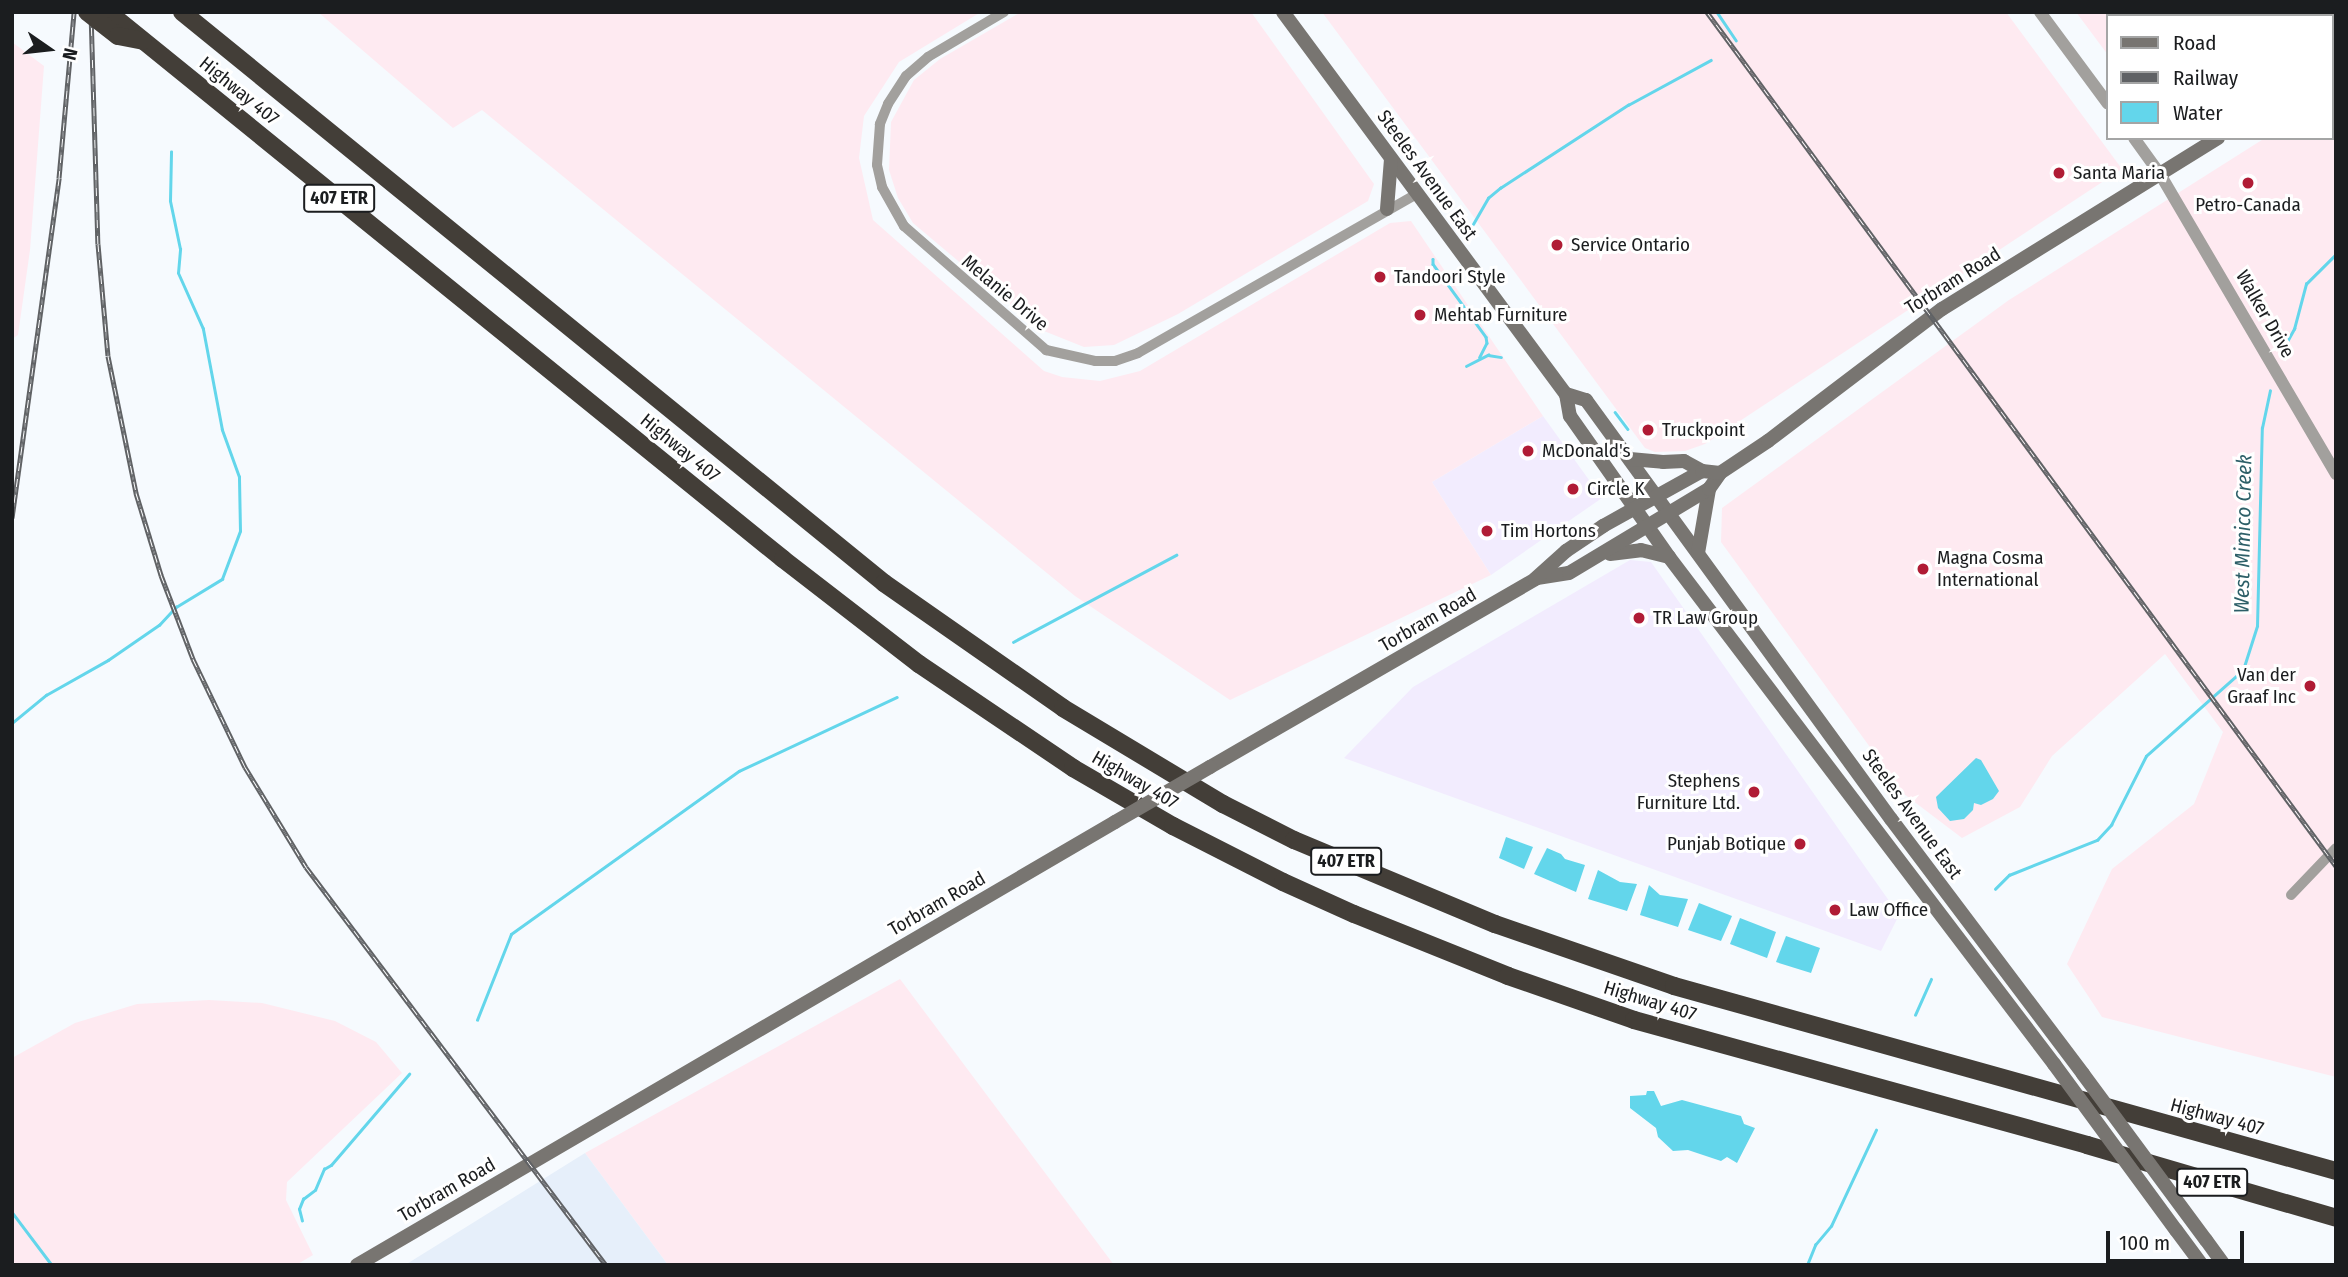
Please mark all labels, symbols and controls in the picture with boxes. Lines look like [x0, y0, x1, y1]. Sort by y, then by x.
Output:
north arrow [14, 14, 84, 84]
legend [2106, 14, 2334, 140]
text: Road [2173, 30, 2217, 56]
text: N [57, 46, 82, 63]
street label: Highway 407 [195, 52, 283, 130]
text: Railway [2173, 65, 2238, 91]
text: Water [2173, 100, 2223, 126]
street label: Steeles Avenue East [1372, 106, 1482, 244]
place label: Santa Maria [2073, 162, 2165, 184]
marker: Santa Maria [2051, 165, 2067, 181]
marker: Petro-Canada [2240, 175, 2256, 191]
road number: 407 ETR [302, 183, 376, 212]
place label: Petro-Canada [2195, 194, 2301, 216]
place label: Service Ontario [1571, 234, 1690, 256]
marker: Service Ontario [1549, 237, 1565, 253]
street label: Torbram Road [1901, 243, 2005, 319]
street label: Melanie Drive [957, 250, 1053, 336]
place label: Tandoori Style [1394, 266, 1506, 288]
street label: Walker Drive [2231, 266, 2299, 362]
marker: Tandoori Style [1372, 269, 1388, 285]
place label: Mehtab Furniture [1434, 304, 1567, 326]
marker: Mehtab Furniture [1412, 307, 1428, 323]
street label: Highway 407 [636, 409, 724, 487]
place label: Truckpoint [1662, 419, 1745, 441]
marker: Truckpoint [1640, 422, 1656, 438]
place label: McDonald's [1542, 440, 1631, 462]
marker: McDonald's [1520, 443, 1536, 459]
water label: West Mimico Creek [2229, 454, 2257, 614]
place label: Circle K [1587, 478, 1644, 500]
marker: Circle K [1565, 481, 1581, 497]
place label: Tim Hortons [1501, 520, 1596, 542]
marker: Tim Hortons [1479, 523, 1495, 539]
place label: Magna Cosma International [1937, 547, 2044, 591]
marker: Magna Cosma International [1915, 561, 1931, 577]
street label: Torbram Road [1375, 583, 1481, 657]
place label: TR Law Group [1653, 607, 1758, 629]
marker: TR Law Group [1631, 610, 1647, 626]
place label: Van der Graaf Inc [2227, 664, 2296, 708]
marker: Van der Graaf Inc [2302, 678, 2318, 694]
street label: Steeles Avenue East [1857, 745, 1967, 883]
street label: Highway 407 [1088, 746, 1182, 814]
place label: Stephens Furniture Ltd. [1637, 770, 1740, 814]
marker: Stephens Furniture Ltd. [1746, 784, 1762, 800]
place label: Punjab Botique [1667, 833, 1786, 855]
marker: Punjab Botique [1792, 836, 1808, 852]
road number: 407 ETR [1309, 846, 1383, 876]
street label: Torbram Road [884, 867, 990, 941]
place label: Law Office [1849, 899, 1928, 921]
marker: Law Office [1827, 902, 1843, 918]
street label: Highway 407 [1601, 976, 1699, 1026]
street label: Highway 407 [2168, 1094, 2266, 1140]
street label: Torbram Road [394, 1153, 500, 1227]
road number: 407 ETR [2175, 1168, 2249, 1196]
scale bar [2110, 1218, 2248, 1262]
text: 100 m [2119, 1230, 2170, 1256]

